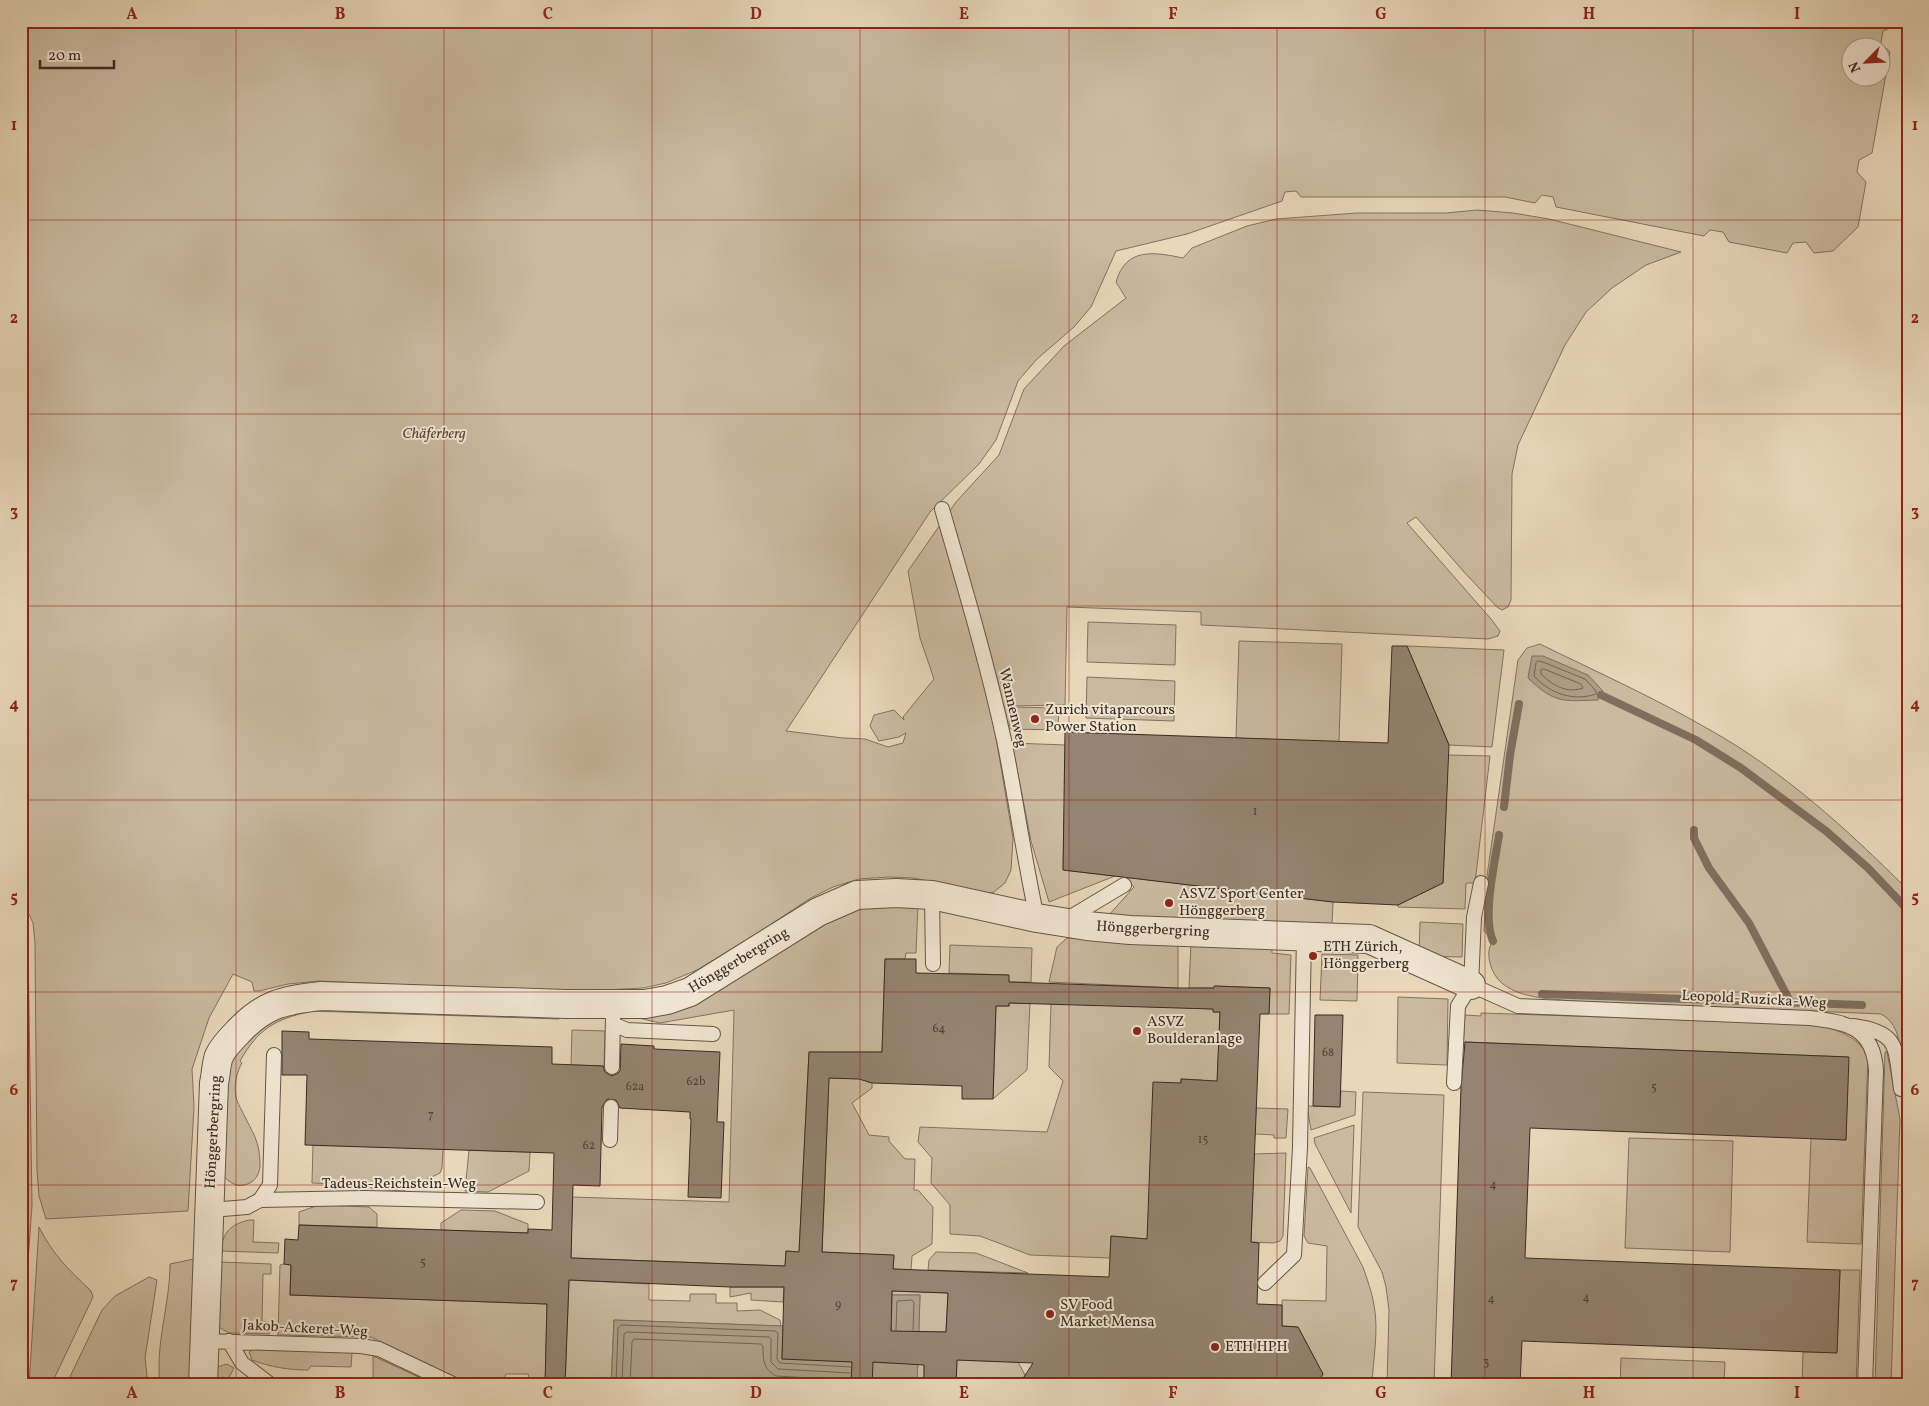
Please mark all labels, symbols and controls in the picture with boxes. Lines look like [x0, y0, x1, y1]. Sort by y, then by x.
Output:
text: A [126, 4, 138, 26]
text: B [335, 4, 346, 26]
text: C [543, 4, 553, 26]
text: D [750, 4, 762, 26]
text: E [959, 4, 969, 26]
text: F [1168, 4, 1178, 26]
text: G [1375, 4, 1387, 26]
text: H [1583, 4, 1595, 26]
text: I [1794, 4, 1800, 26]
scale bar [40, 38, 114, 70]
north arrow [1842, 38, 1892, 88]
text: 20 m [48, 46, 81, 67]
text: N [1845, 58, 1866, 75]
text: 1 [11, 115, 17, 137]
text: 1 [1912, 115, 1918, 137]
text: 2 [10, 308, 18, 330]
text: 2 [1911, 308, 1919, 330]
park label: Chäferberg [402, 424, 466, 445]
text: 3 [10, 501, 18, 523]
text: 3 [1911, 501, 1919, 523]
street label: Wannenweg [993, 666, 1031, 750]
text: 4 [9, 694, 19, 716]
text: 4 [1910, 694, 1920, 716]
place label: Zurich vitaparcours Power Station [1045, 700, 1175, 738]
marker: Zurich vitaparcours Power Station [1029, 713, 1041, 725]
house number: 1 [1253, 804, 1257, 820]
place label: ASVZ Sport Center Hönggerberg [1179, 884, 1303, 922]
text: 5 [10, 887, 18, 909]
text: 5 [1911, 887, 1919, 909]
marker: ASVZ Sport Center Hönggerberg [1163, 897, 1175, 909]
street label: Hönggerbergring [1096, 917, 1211, 943]
street label: Hönggerbergring [685, 923, 793, 999]
place label: ETH Zürich, Hönggerberg [1323, 937, 1410, 975]
marker: ETH Zürich, Hönggerberg [1307, 950, 1319, 962]
street label: Leopold-Ruzicka-Weg [1681, 986, 1827, 1014]
place label: ASVZ Boulderanlage [1147, 1012, 1242, 1050]
house number: 64 [933, 1021, 945, 1037]
marker: ASVZ Boulderanlage [1131, 1025, 1143, 1037]
house number: 68 [1322, 1045, 1334, 1061]
street label: Hönggerbergring [201, 1074, 227, 1189]
house number: 62b [686, 1074, 706, 1090]
house number: 62a [626, 1079, 644, 1095]
text: 6 [10, 1080, 19, 1102]
house number: 5 [1651, 1080, 1657, 1096]
text: 6 [1911, 1080, 1920, 1102]
house number: 7 [428, 1107, 434, 1123]
house number: 15 [1198, 1132, 1208, 1148]
house number: 62 [583, 1138, 595, 1154]
street label: Tadeus-Reichstein-Weg [322, 1174, 477, 1195]
house number: 4 [1489, 1177, 1497, 1193]
house number: 5 [420, 1255, 426, 1271]
text: 7 [10, 1273, 18, 1295]
text: 7 [1911, 1273, 1919, 1295]
house number: 4 [1582, 1290, 1590, 1306]
house number: 4 [1487, 1291, 1495, 1307]
place label: SV Food Market Mensa [1060, 1295, 1155, 1333]
house number: 9 [835, 1297, 841, 1313]
marker: SV Food Market Mensa [1044, 1308, 1056, 1320]
street label: Jakob-Ackeret-Weg [242, 1315, 369, 1343]
place label: ETH HPH [1225, 1337, 1288, 1358]
marker: ETH HPH [1209, 1341, 1221, 1353]
house number: 3 [1483, 1355, 1489, 1371]
text: A [126, 1383, 138, 1405]
text: B [335, 1383, 346, 1405]
text: C [543, 1383, 553, 1405]
text: D [750, 1383, 762, 1405]
text: E [959, 1383, 969, 1405]
text: F [1168, 1383, 1178, 1405]
text: G [1375, 1383, 1387, 1405]
text: H [1583, 1383, 1595, 1405]
text: I [1794, 1383, 1800, 1405]

